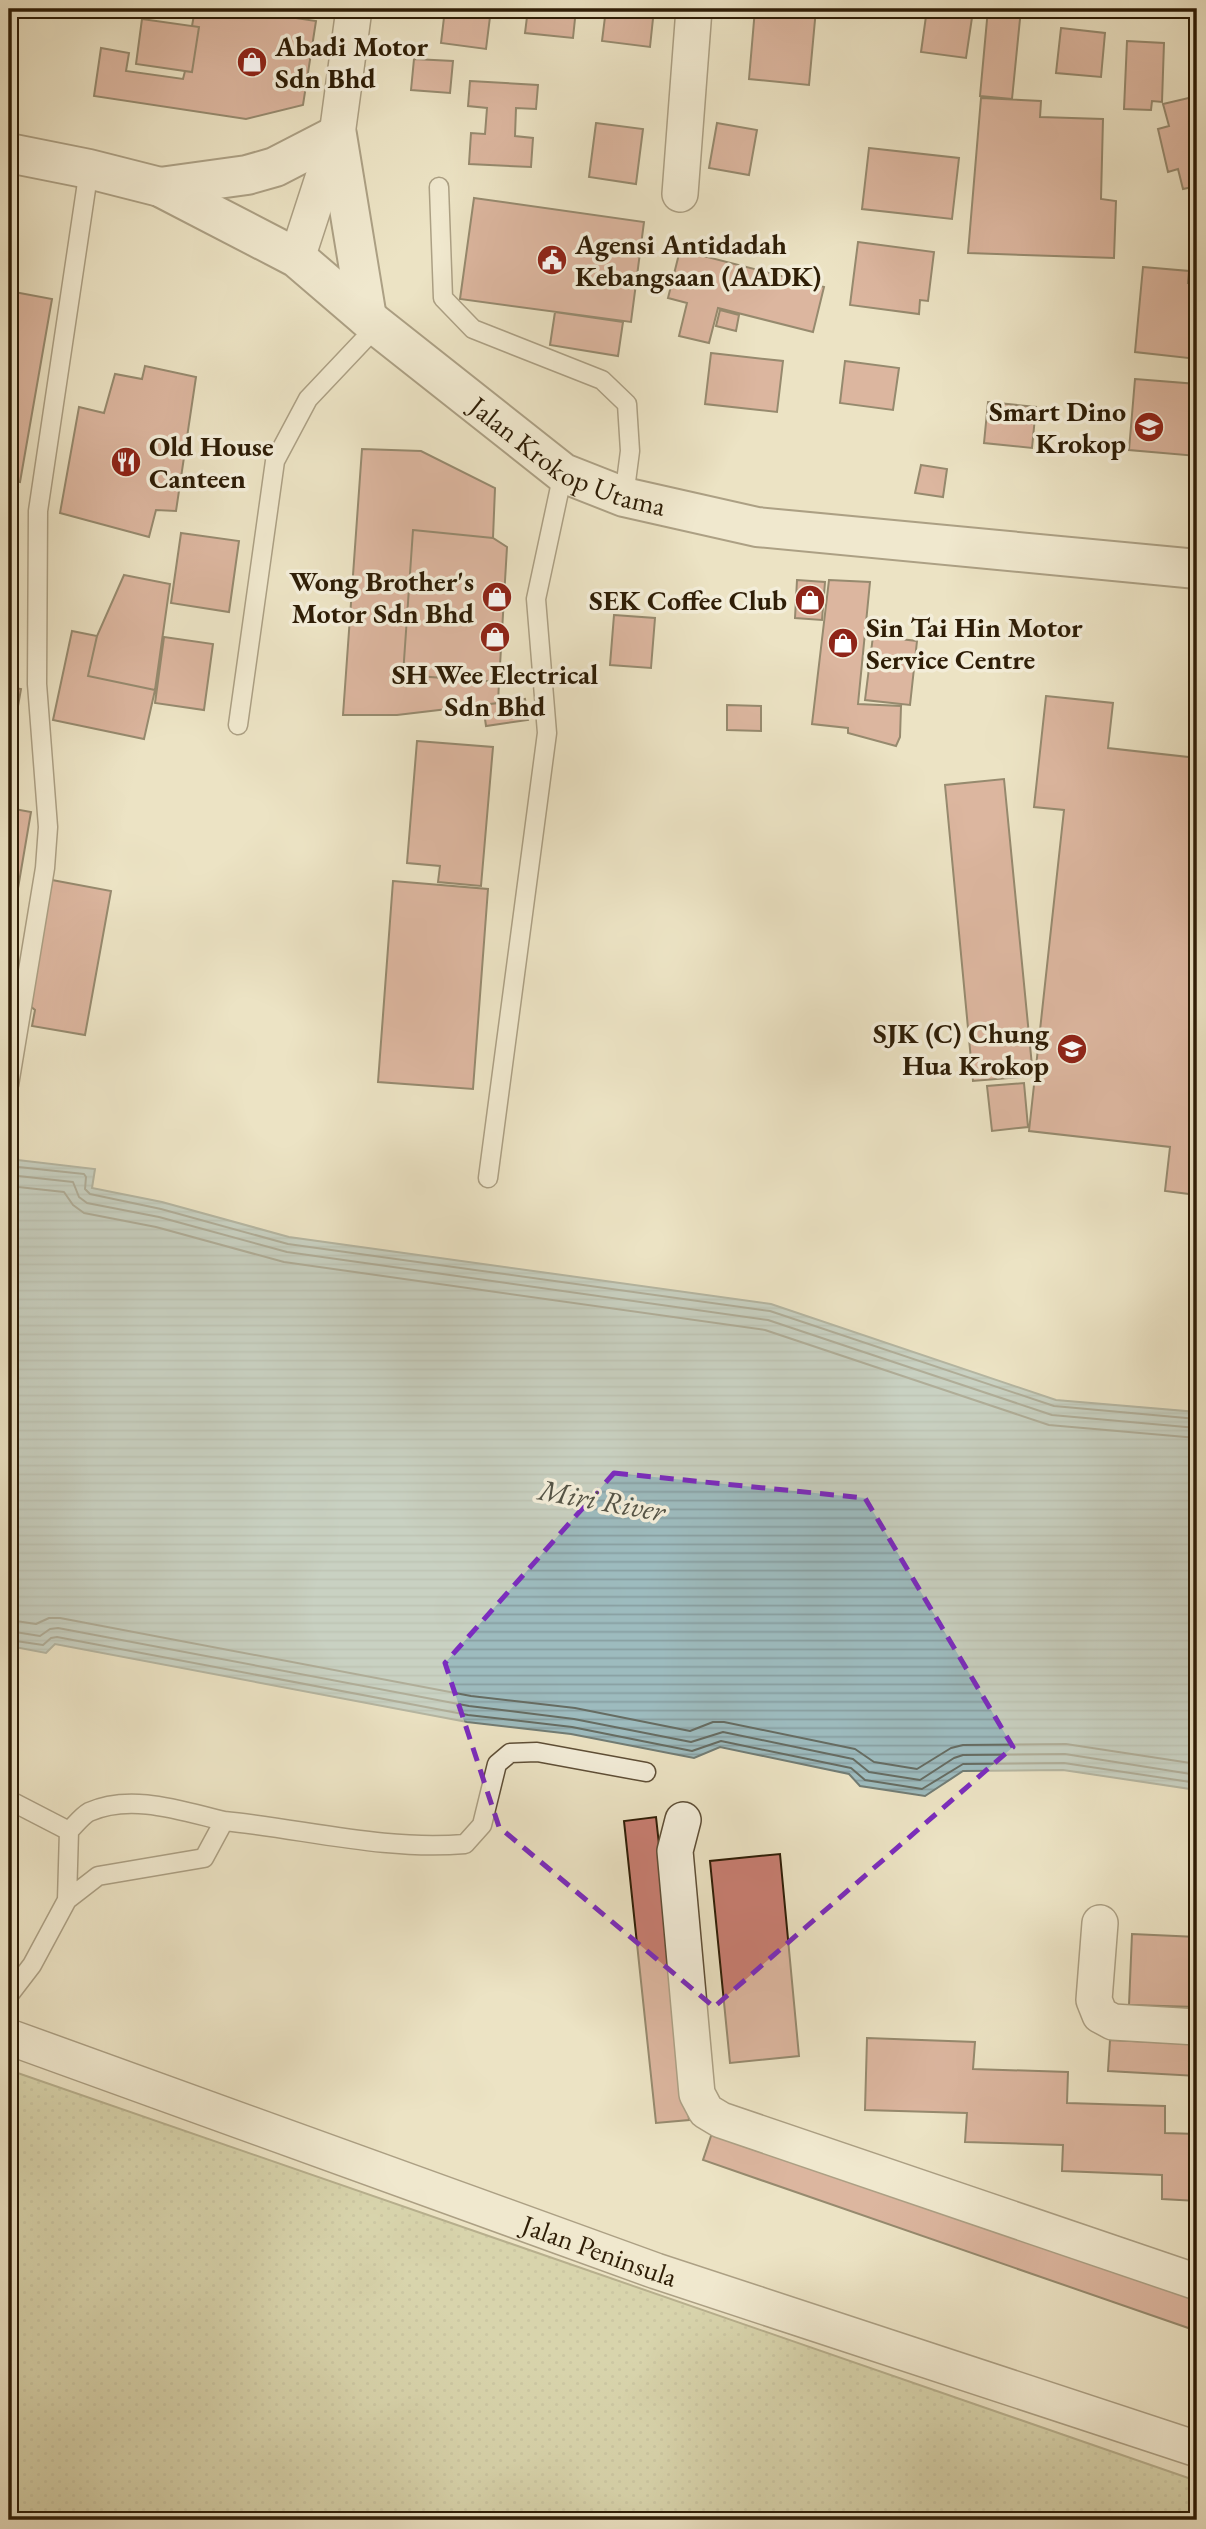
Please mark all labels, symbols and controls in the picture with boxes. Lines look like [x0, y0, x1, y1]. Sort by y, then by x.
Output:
place label: Abadi Motor Sdn Bhd [274, 28, 428, 96]
shop icon: Abadi Motor Sdn Bhd [235, 45, 269, 79]
place label: Agensi Antidadah Kebangsaan (AADK) [574, 226, 821, 294]
public building icon: Agensi Antidadah Kebangsaan (AADK) [535, 243, 569, 277]
street label: Jalan Krokop Utama [461, 387, 670, 524]
place label: Smart Dino Krokop [989, 393, 1126, 461]
school or university icon: Smart Dino Krokop [1132, 410, 1166, 444]
place label: Old House Canteen [149, 428, 274, 496]
restaurant icon: Old House Canteen [109, 445, 143, 479]
place label: Wong Brother's Motor Sdn Bhd [289, 563, 475, 631]
shop icon: Wong Brother's Motor Sdn Bhd [480, 580, 514, 614]
place label: SEK Coffee Club [589, 582, 787, 618]
shop icon: SEK Coffee Club [793, 583, 827, 617]
place label: Sin Tai Hin Motor Service Centre [866, 609, 1083, 677]
shop icon: SH Wee Electrical Sdn Bhd [478, 620, 512, 654]
shop icon: Sin Tai Hin Motor Service Centre [826, 626, 860, 660]
place label: SH Wee Electrical Sdn Bhd [392, 656, 598, 724]
place label: SJK (C) Chung Hua Krokop [873, 1015, 1050, 1083]
school or university icon: SJK (C) Chung Hua Krokop [1055, 1032, 1089, 1066]
water label: Miri River [534, 1469, 670, 1531]
street label: Jalan Peninsula [515, 2205, 682, 2295]

